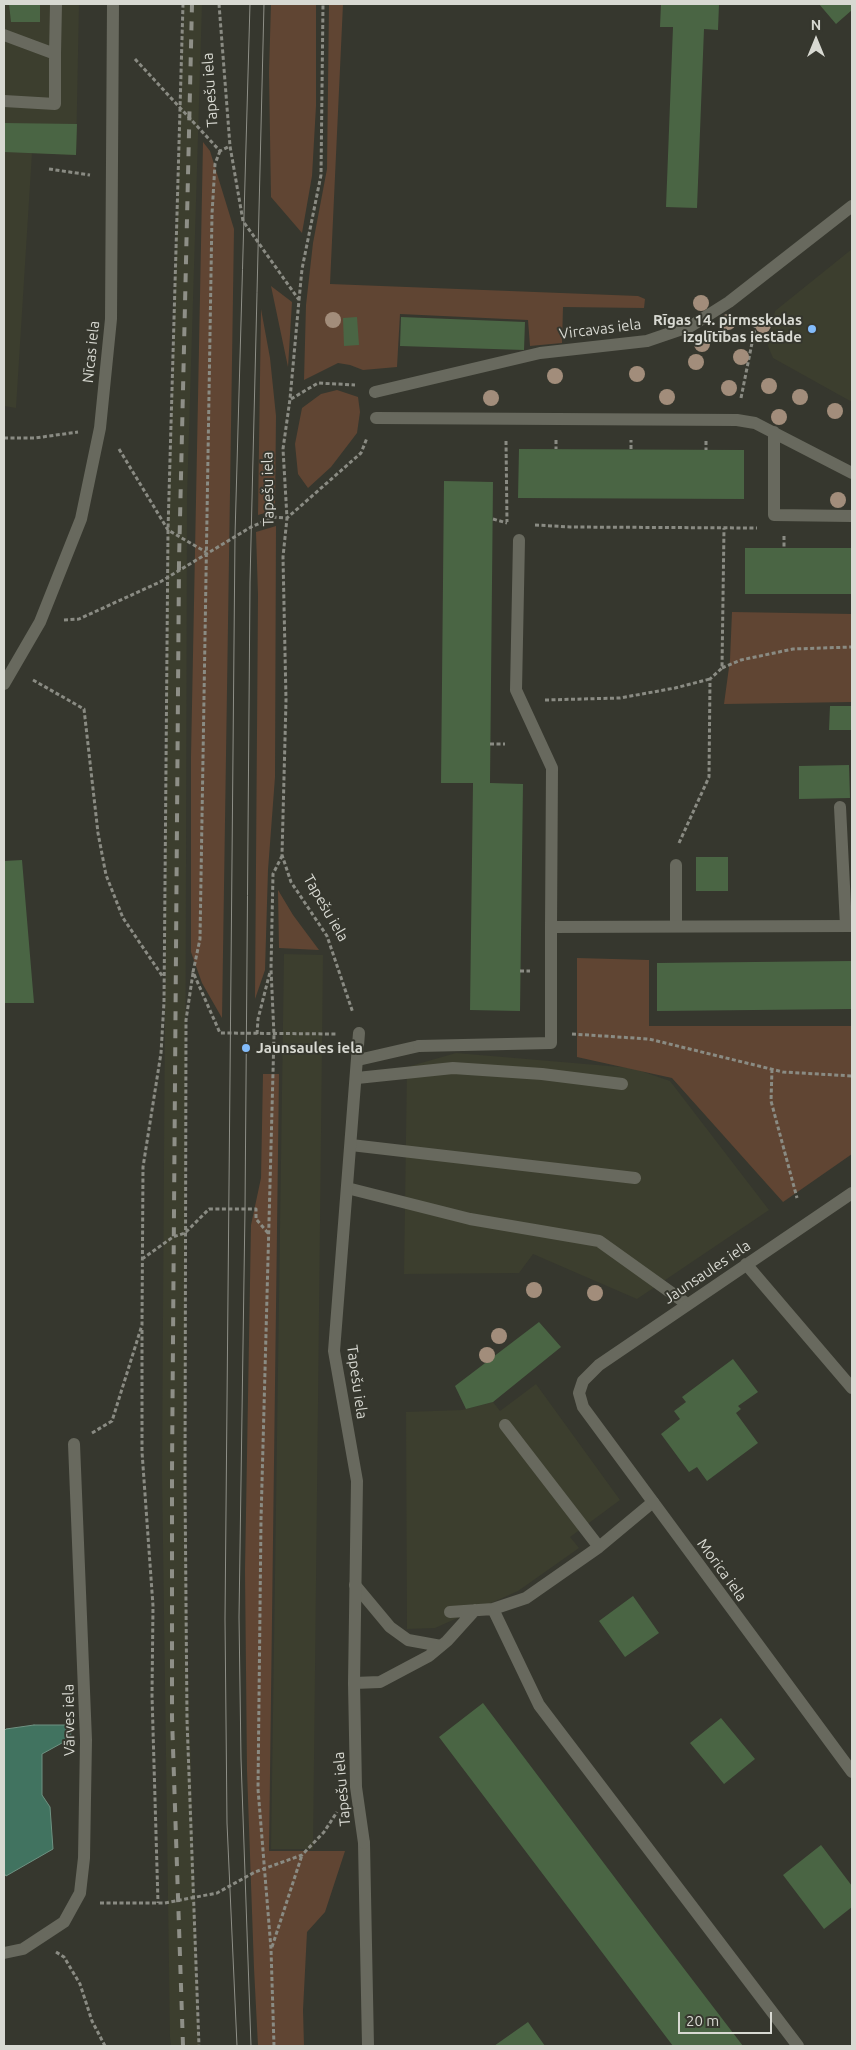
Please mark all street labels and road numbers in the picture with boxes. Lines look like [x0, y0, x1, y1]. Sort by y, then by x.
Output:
street label: Tapešu iela [198, 52, 222, 128]
street label: Vircavas iela [558, 315, 642, 343]
street label: Nīcas iela [79, 320, 103, 384]
street label: Tapešu iela [258, 452, 278, 526]
street label: Tapešu iela [300, 871, 352, 945]
street label: Jaunsaules iela [660, 1236, 754, 1308]
street label: Tapešu iela [343, 1344, 371, 1420]
street label: Morica iela [693, 1535, 751, 1605]
street label: Vārves iela [59, 1684, 79, 1756]
street label: Tapešu iela [330, 1751, 354, 1827]

